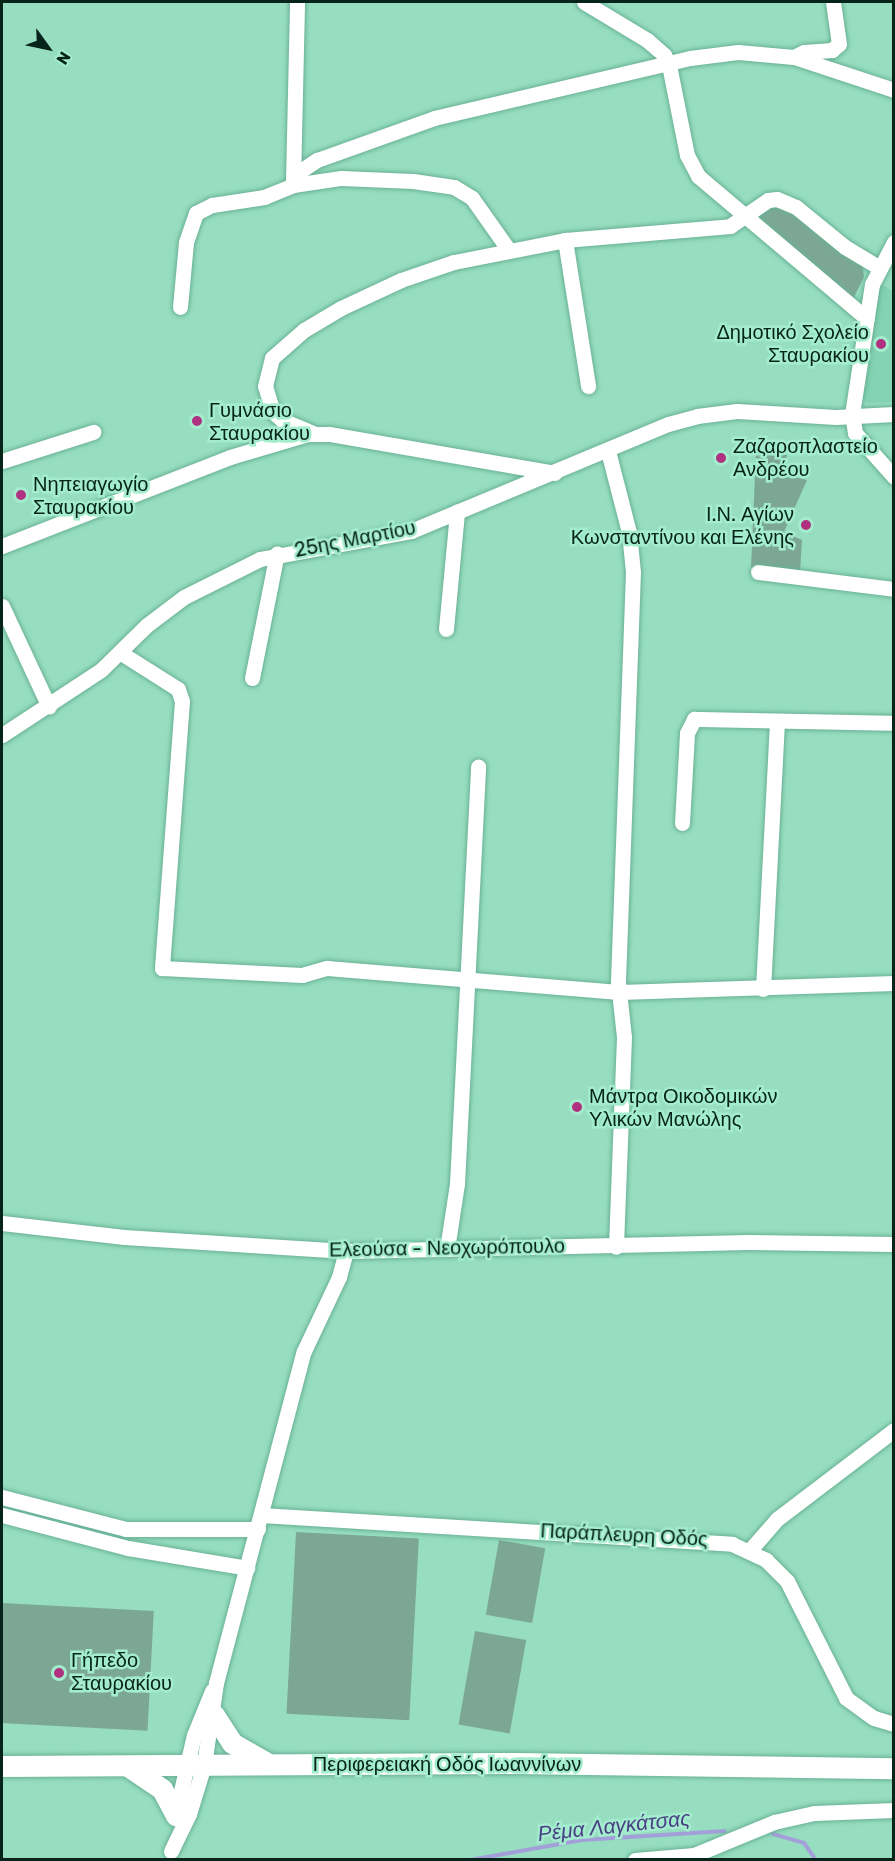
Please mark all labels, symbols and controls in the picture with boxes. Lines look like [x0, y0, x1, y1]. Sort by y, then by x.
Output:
north arrow [18, 18, 78, 78]
text: N [52, 48, 75, 68]
place label: Δημοτικό Σχολείο Σταυρακίου [716, 320, 869, 367]
marker: Δημοτικό Σχολείο Σταυρακίου [874, 337, 888, 351]
place label: Γυμνάσιο Σταυρακίου [209, 398, 310, 445]
marker: Γυμνάσιο Σταυρακίου [190, 414, 204, 428]
place label: Ζαζαροπλαστείο Ανδρέου [733, 434, 878, 481]
marker: Ζαζαροπλαστείο Ανδρέου [714, 451, 728, 465]
place label: Νηπειαγωγίο Σταυρακίου [33, 472, 148, 519]
marker: Νηπειαγωγίο Σταυρακίου [14, 488, 28, 502]
place label: Ι.Ν. Αγίων Κωνσταντίνου και Ελένης [571, 502, 794, 549]
street label: 25ης Μαρτίου [292, 515, 418, 563]
marker: Ι.Ν. Αγίων Κωνσταντίνου και Ελένης [799, 518, 813, 532]
place label: Μάντρα Οικοδομικών Υλικών Μανώλης [589, 1084, 777, 1131]
marker: Μάντρα Οικοδομικών Υλικών Μανώλης [570, 1100, 584, 1114]
street label: Ελεούσα - Νεοχωρόπουλο [329, 1234, 565, 1262]
street label: Παράπλευρη Οδός [540, 1519, 708, 1551]
place label: Γήπεδο Σταυρακίου [71, 1649, 172, 1696]
marker: Γήπεδο Σταυρακίου [52, 1666, 66, 1680]
street label: Περιφερειακή Οδός Ιωαννίνων [313, 1752, 581, 1776]
water label: Ρέμα Λαγκάτσας [537, 1805, 691, 1847]

